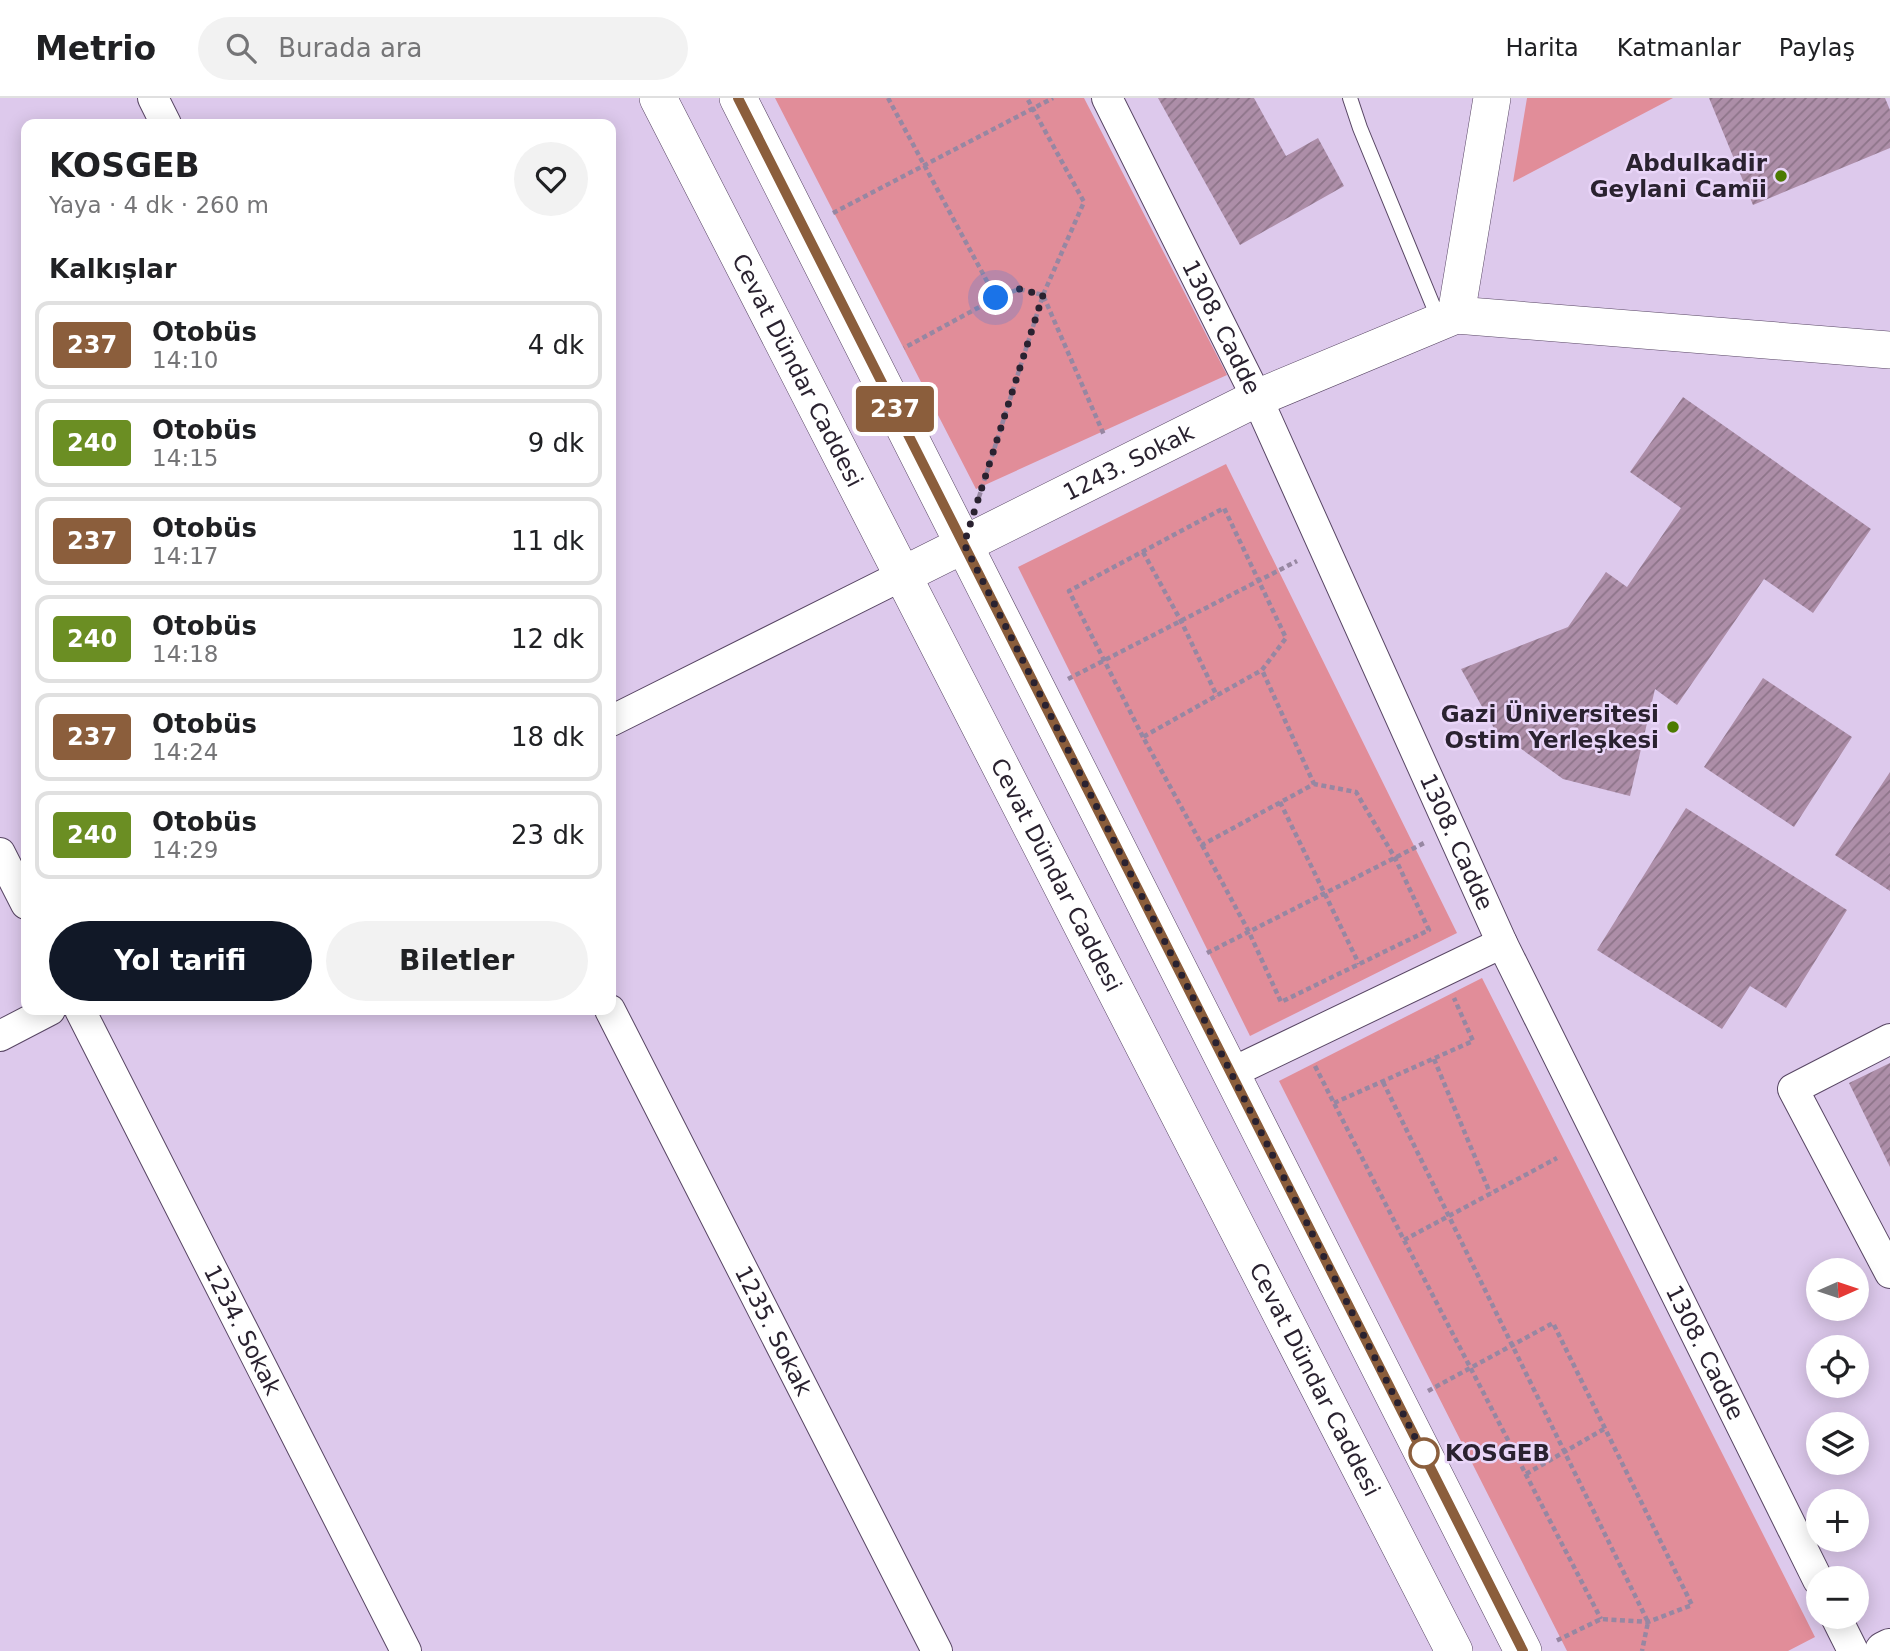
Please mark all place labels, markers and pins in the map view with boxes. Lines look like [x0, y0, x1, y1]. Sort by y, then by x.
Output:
place label: Abdulkadir Geylani Camii [1590, 150, 1768, 202]
marker: Abdulkadir Geylani Camii [1773, 168, 1789, 184]
place label: Gazi Üniversitesi Ostim Yerleşkesi [1441, 700, 1659, 753]
marker: Gazi Üniversitesi Ostim Yerleşkesi [1665, 719, 1681, 735]
marker: KOSGEB [1409, 1438, 1439, 1468]
place label: KOSGEB [1445, 1440, 1550, 1466]

